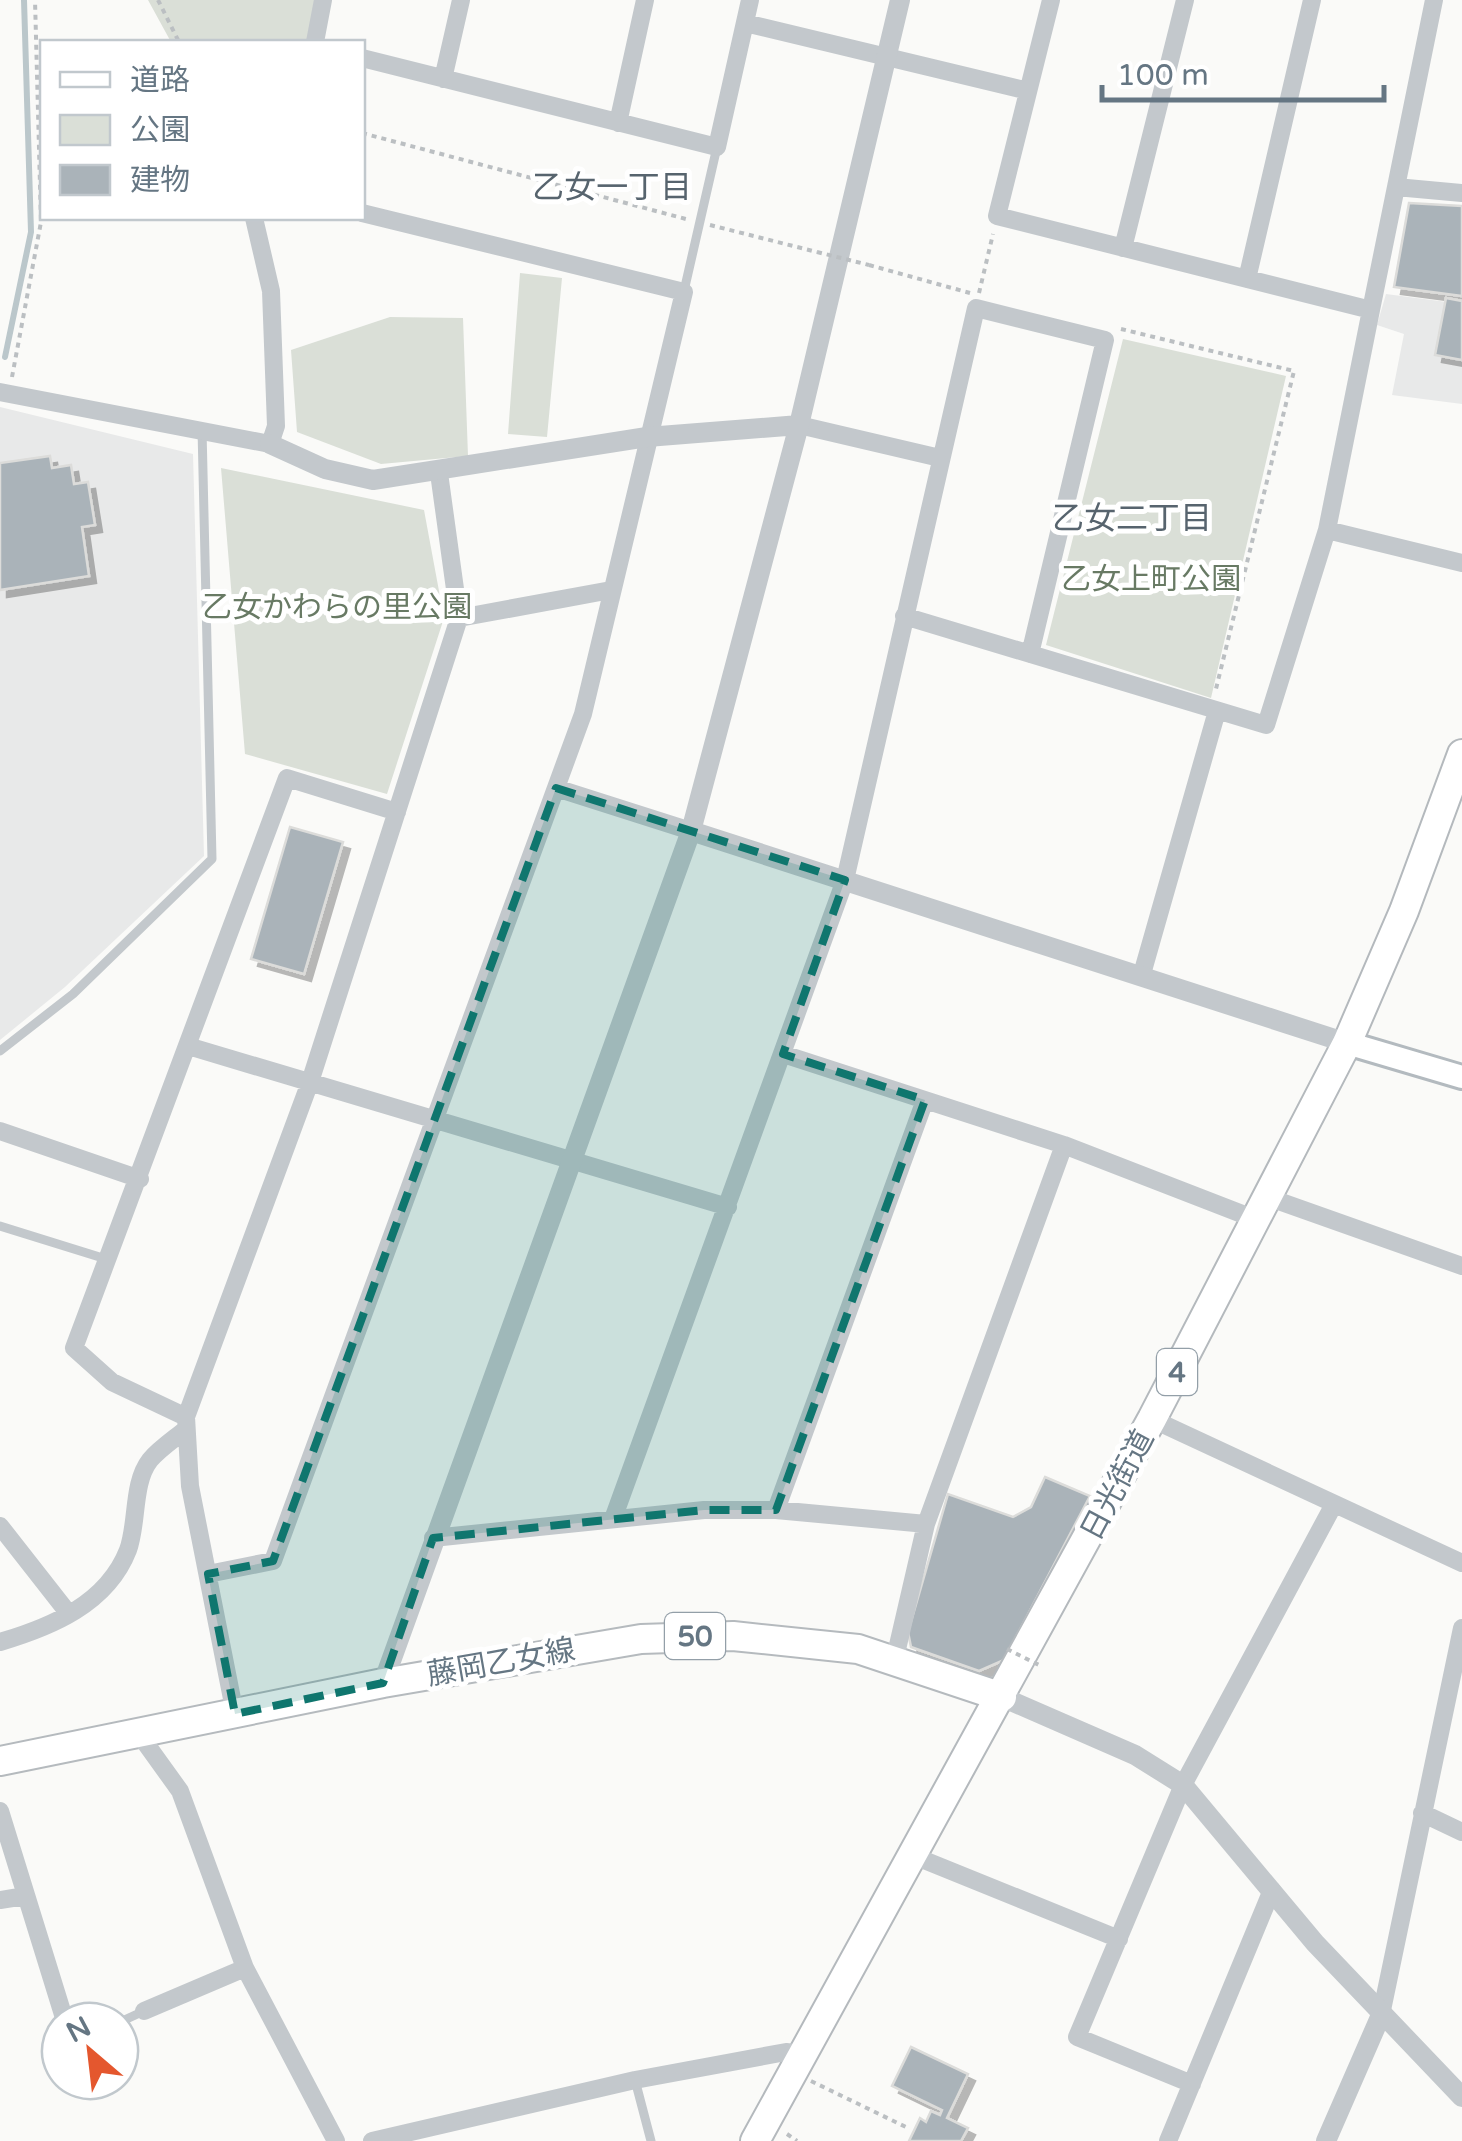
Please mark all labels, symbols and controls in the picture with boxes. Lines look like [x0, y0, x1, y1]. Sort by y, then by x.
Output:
legend [40, 40, 365, 220]
scale bar [1102, 40, 1384, 102]
text: 100 m [1117, 57, 1209, 94]
text: 道路 [130, 62, 190, 99]
text: 公園 [130, 112, 190, 149]
text: 建物 [130, 162, 190, 199]
district label: 乙女一丁目 [532, 169, 692, 207]
district label: 乙女二丁目 [1052, 500, 1212, 538]
park label: 乙女上町公園 [1061, 561, 1241, 598]
park label: 乙女かわらの里公園 [202, 589, 472, 626]
road number: 4 [1157, 1349, 1197, 1395]
street label: 日光街道 [1073, 1424, 1162, 1547]
road number: 50 [665, 1613, 725, 1659]
street label: 藤岡乙女線 [424, 1631, 578, 1694]
north arrow [40, 2001, 140, 2101]
text: N [61, 2010, 97, 2050]

